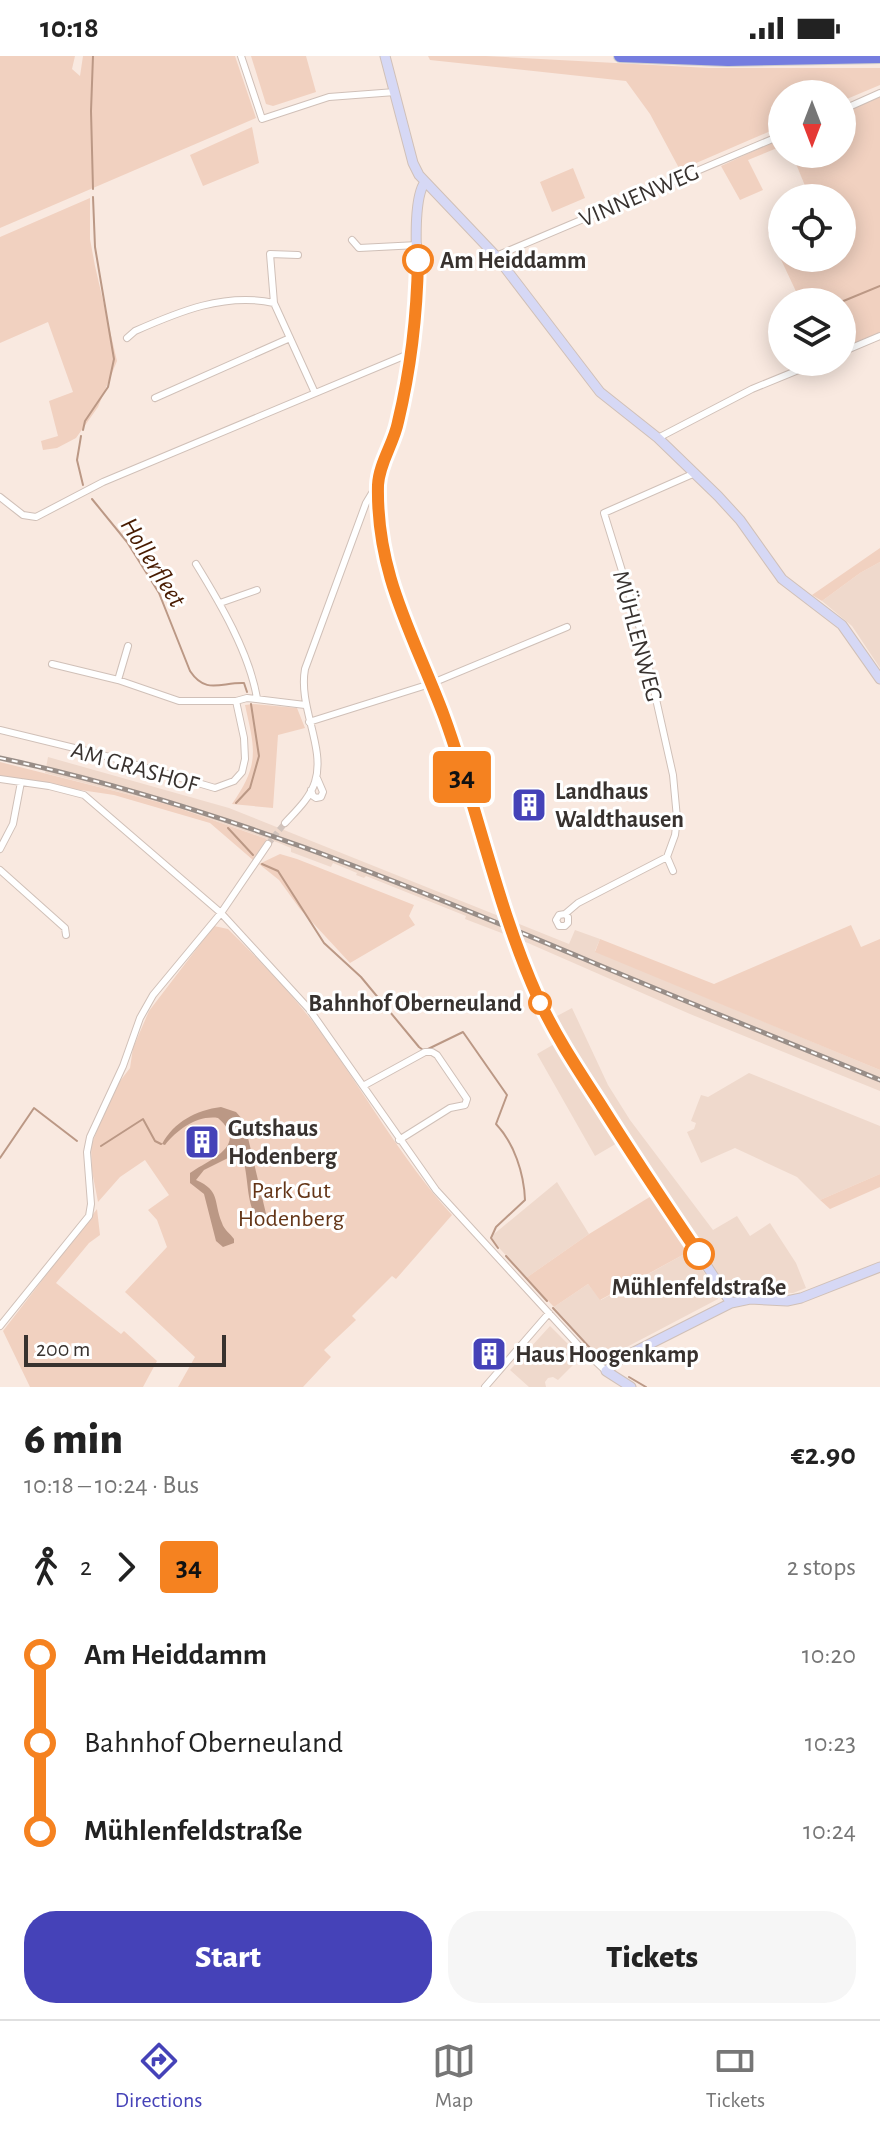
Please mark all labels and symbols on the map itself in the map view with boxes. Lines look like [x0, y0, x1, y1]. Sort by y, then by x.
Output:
north arrow [768, 80, 856, 168]
street label: VINNENWEG [576, 160, 703, 232]
marker: Am Heiddamm [403, 245, 433, 275]
place label: Am Heiddamm [440, 249, 586, 273]
water label: Hollerfleet [116, 513, 191, 612]
street label: MÜHLENWEG [608, 568, 667, 705]
street label: AM GRASHOF [68, 738, 202, 798]
line badge: 34 [426, 751, 498, 803]
place label: Landhaus Waldthausen [555, 780, 684, 832]
building icon: Landhaus Waldthausen [510, 786, 548, 824]
place label: Bahnhof Oberneuland [308, 992, 522, 1016]
marker: Bahnhof Oberneuland [529, 992, 551, 1014]
place label: Gutshaus Hodenberg [228, 1117, 338, 1169]
building icon: Gutshaus Hodenberg [183, 1123, 221, 1161]
park label: Park Gut Hodenberg [238, 1179, 345, 1231]
marker: Mühlenfeldstraße [684, 1239, 714, 1269]
place label: Mühlenfeldstraße [612, 1276, 786, 1300]
scale bar [24, 1331, 226, 1367]
building icon: Haus Hoogenkamp [470, 1335, 508, 1373]
place label: Haus Hoogenkamp [515, 1343, 699, 1367]

